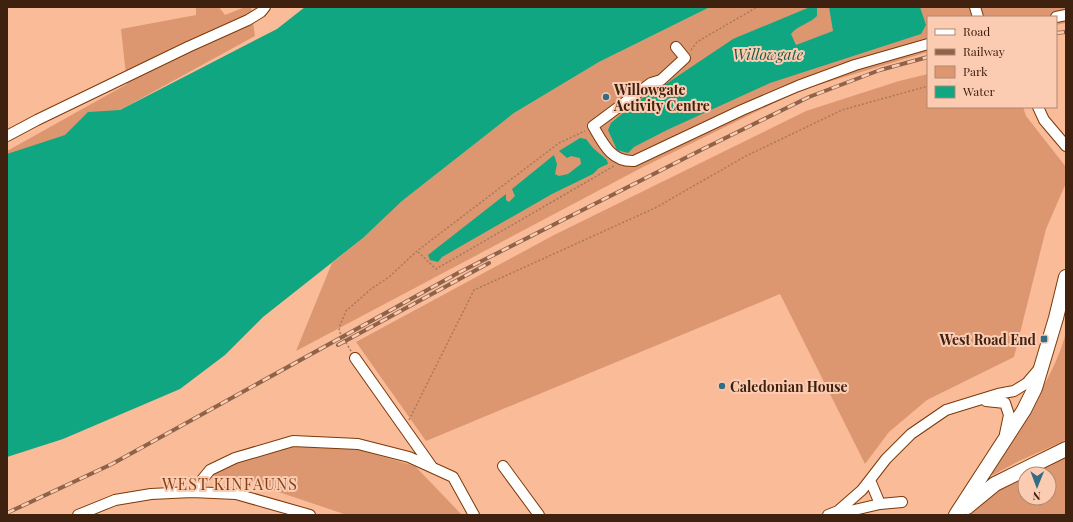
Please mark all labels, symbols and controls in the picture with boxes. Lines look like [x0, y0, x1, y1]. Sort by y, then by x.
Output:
legend [927, 16, 1057, 108]
text: Road [963, 23, 990, 39]
text: Railway [963, 43, 1005, 59]
water label: Willowgate [733, 44, 804, 64]
text: Park [963, 63, 988, 79]
place label: Willowgate Activity Centre [613, 80, 710, 115]
text: Water [962, 83, 996, 99]
marker: Willowgate Activity Centre [601, 92, 611, 102]
place label: West Road End [938, 330, 1037, 349]
marker: West Road End [1039, 334, 1049, 344]
place label: Caledonian House [730, 377, 848, 396]
marker: Caledonian House [717, 381, 727, 391]
north arrow [1017, 466, 1057, 506]
district label: WEST KINFAUNS [161, 473, 298, 494]
text: N [1033, 489, 1041, 504]

